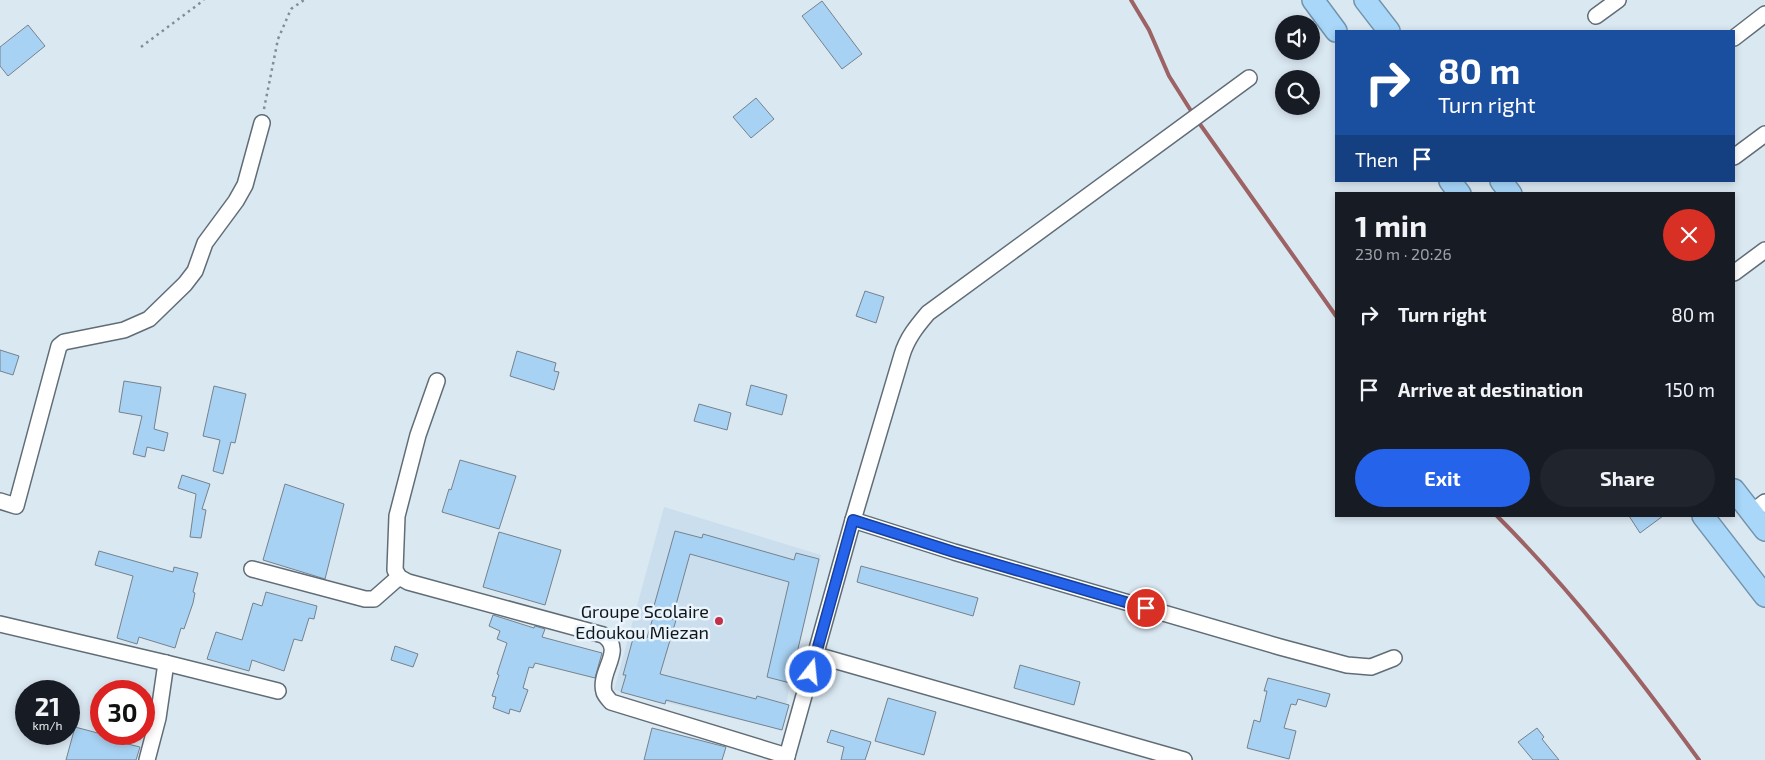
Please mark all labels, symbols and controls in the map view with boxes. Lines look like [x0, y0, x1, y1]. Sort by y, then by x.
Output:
map controls [1275, 15, 1320, 115]
button: sound [1275, 15, 1320, 60]
text: 80 m [1438, 49, 1520, 91]
icon: right [1355, 50, 1420, 115]
button: search [1275, 70, 1320, 115]
text: Turn right [1438, 91, 1536, 117]
icon: arrive [1408, 145, 1436, 173]
text: Then [1355, 148, 1398, 171]
text: 1 min [1355, 207, 1427, 243]
button: close [1663, 209, 1715, 261]
text: 230 m · 20:26 [1355, 244, 1452, 263]
icon: right [1355, 301, 1383, 329]
text: Turn right [1398, 303, 1486, 326]
text: 80 m [1671, 303, 1715, 326]
icon: arrive [1355, 376, 1383, 404]
text: Arrive at destination [1398, 378, 1583, 401]
text: 150 m [1665, 378, 1715, 401]
button: Exit [1355, 449, 1530, 507]
button: Share [1540, 449, 1715, 507]
pin [1125, 587, 1167, 629]
icon: arrive [1132, 594, 1160, 622]
place label: Groupe Scolaire Edoukou Miezan [575, 600, 709, 643]
marker: Groupe Scolaire Edoukou Miezan [713, 615, 725, 627]
position arrow [784, 645, 836, 697]
speed limit sign: 30 [90, 680, 155, 745]
text: 21 [35, 691, 60, 721]
text: km/h [33, 718, 62, 732]

